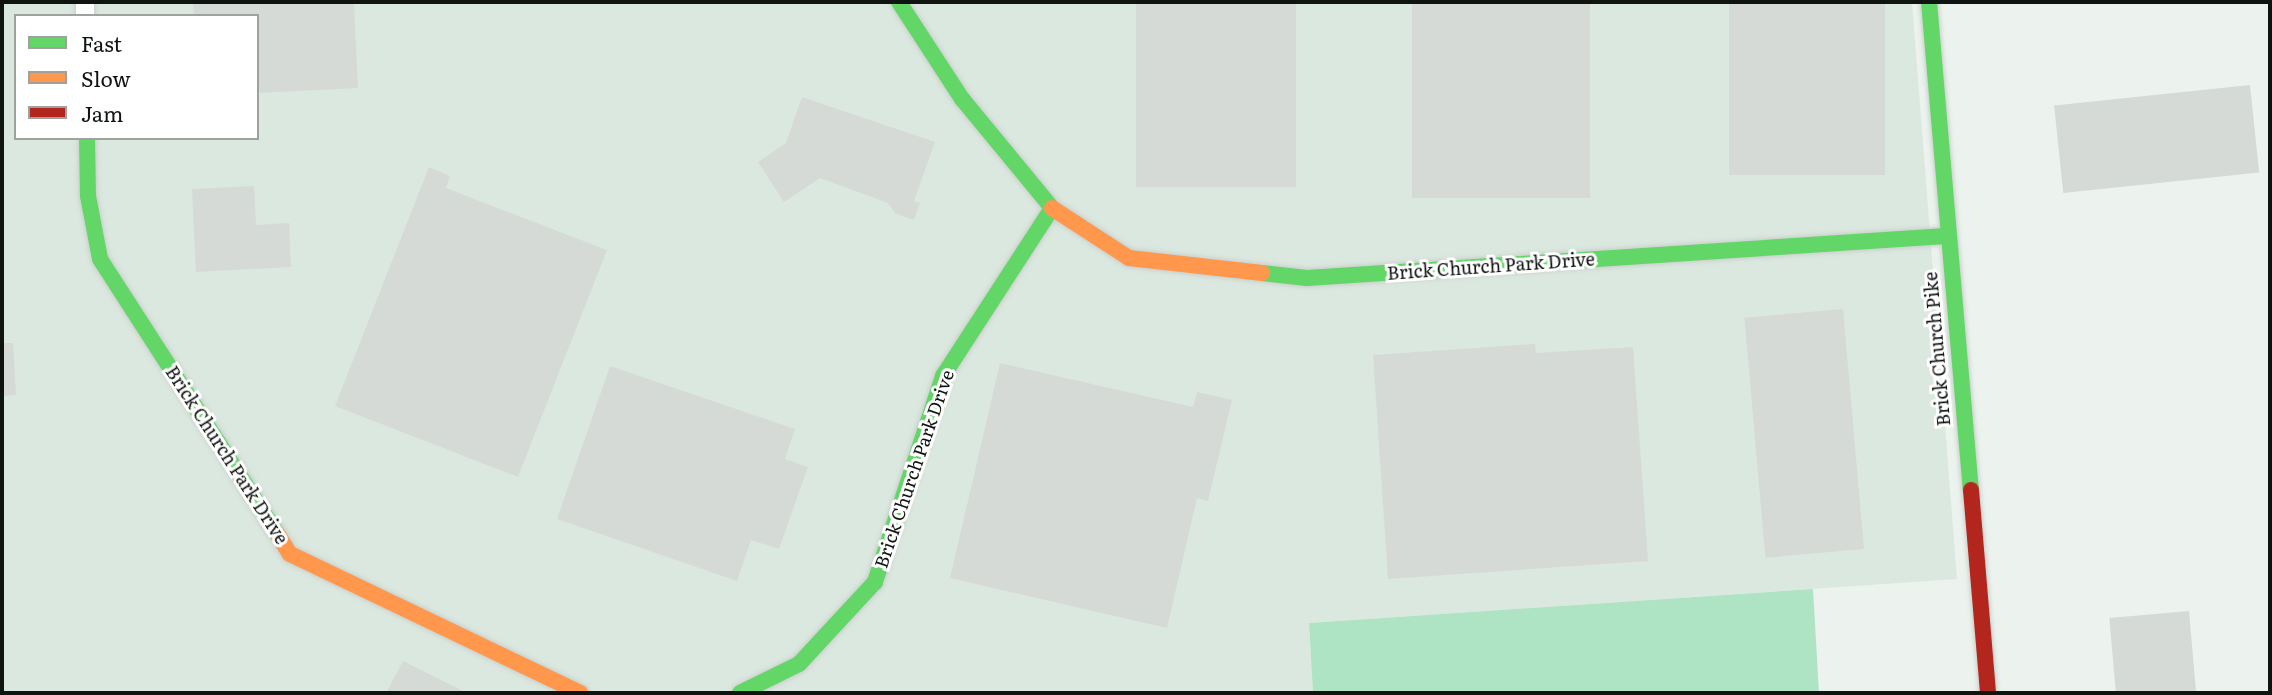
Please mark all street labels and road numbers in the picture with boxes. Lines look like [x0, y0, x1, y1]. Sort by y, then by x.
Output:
street label: Brick Church Park Drive [1386, 248, 1596, 284]
street label: Brick Church Pike [1919, 271, 1955, 427]
street label: Brick Church Park Drive [161, 362, 293, 548]
street label: Brick Church Park Drive [870, 367, 958, 571]

